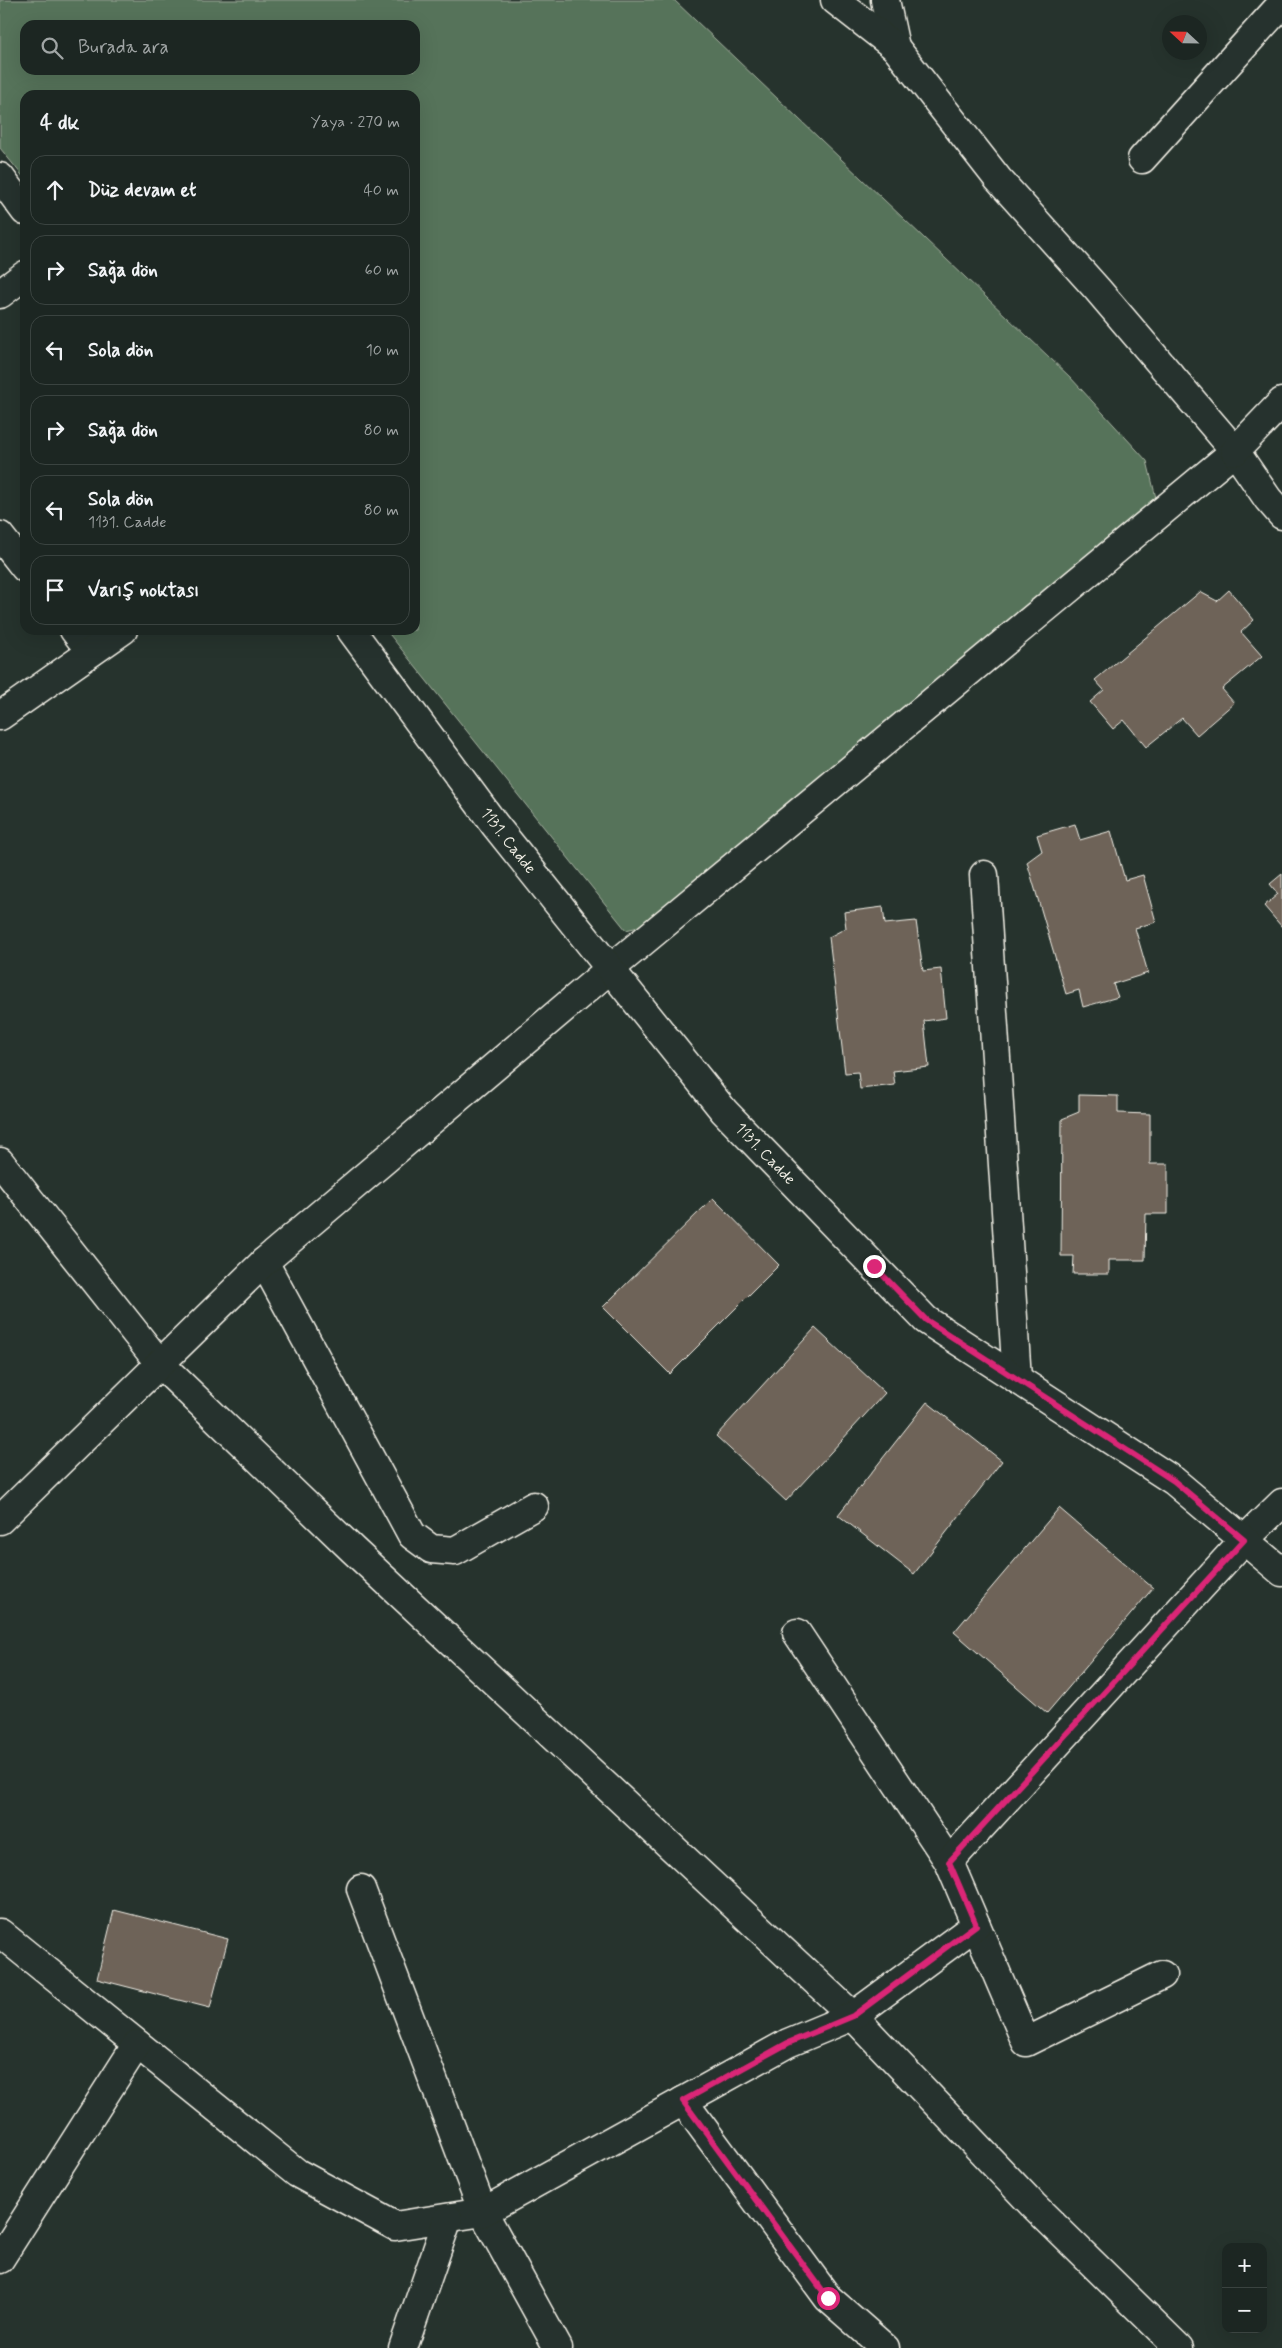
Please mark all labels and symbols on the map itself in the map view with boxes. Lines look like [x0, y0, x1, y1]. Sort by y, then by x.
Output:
north arrow [1162, 15, 1207, 60]
street label: 1131. Cadde [476, 804, 540, 878]
street label: 1131. Cadde [730, 1118, 800, 1190]
route end [863, 1255, 886, 1278]
route start [817, 2287, 840, 2310]

